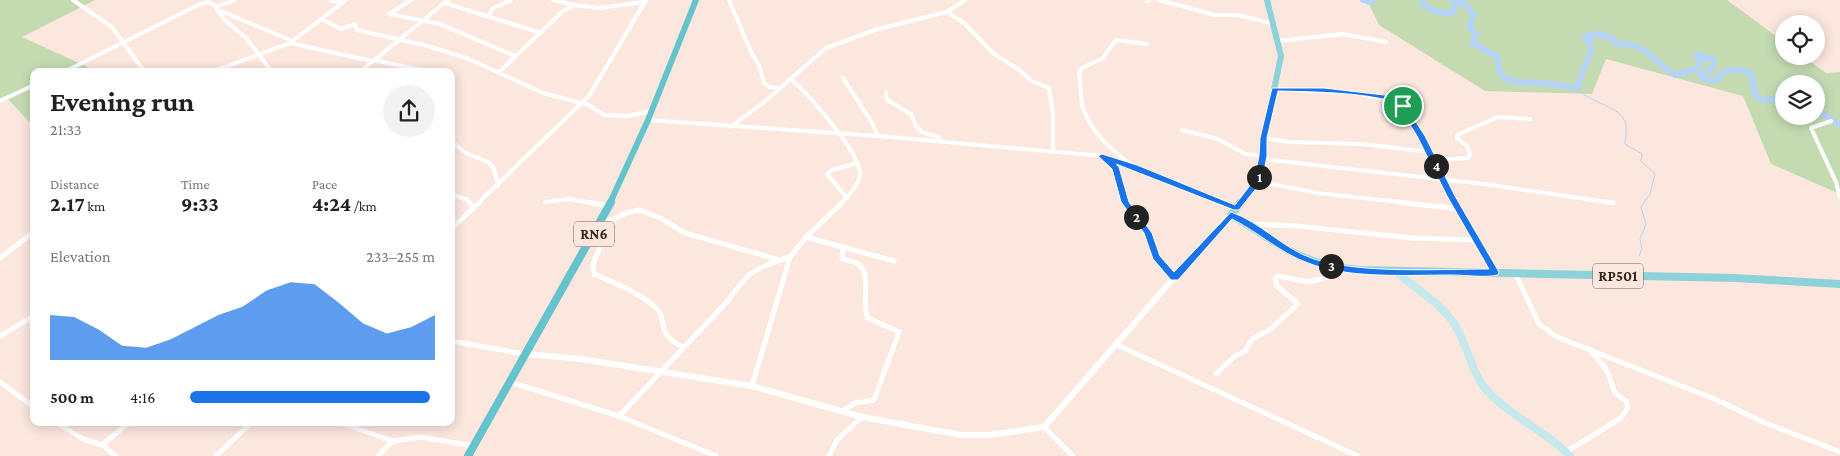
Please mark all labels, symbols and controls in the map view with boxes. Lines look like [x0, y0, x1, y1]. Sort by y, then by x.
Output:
map controls [1775, 15, 1825, 125]
button: locate [1775, 15, 1825, 65]
button: layers [1775, 75, 1825, 125]
button: share [383, 85, 435, 137]
pin [1382, 85, 1424, 127]
text: Evening run [50, 86, 194, 117]
icon: arrive [1389, 92, 1417, 120]
text: 21:33 [50, 121, 82, 138]
pin: 4 [1424, 154, 1448, 178]
text: 4 [1433, 158, 1440, 174]
pin: 1 [1246, 164, 1272, 190]
text: 1 [1257, 169, 1262, 185]
text: Distance [50, 176, 99, 192]
text: Time [181, 176, 210, 192]
text: Pace [312, 176, 337, 192]
text: 2.17 [50, 192, 85, 216]
text: 9:33 [181, 192, 219, 216]
text: 4:24 [312, 192, 351, 216]
text: km [85, 198, 105, 214]
text: /km [351, 198, 377, 214]
pin: 2 [1124, 204, 1148, 230]
text: 2 [1133, 209, 1140, 225]
road number: RN6 [574, 222, 614, 246]
text: Elevation [50, 248, 111, 265]
text: 233–255 m [366, 248, 435, 265]
pin: 3 [1318, 254, 1344, 278]
text: 3 [1328, 258, 1335, 274]
road number: RP501 [1593, 264, 1643, 288]
text: 500 m [50, 389, 94, 406]
text: 4:16 [130, 389, 155, 406]

